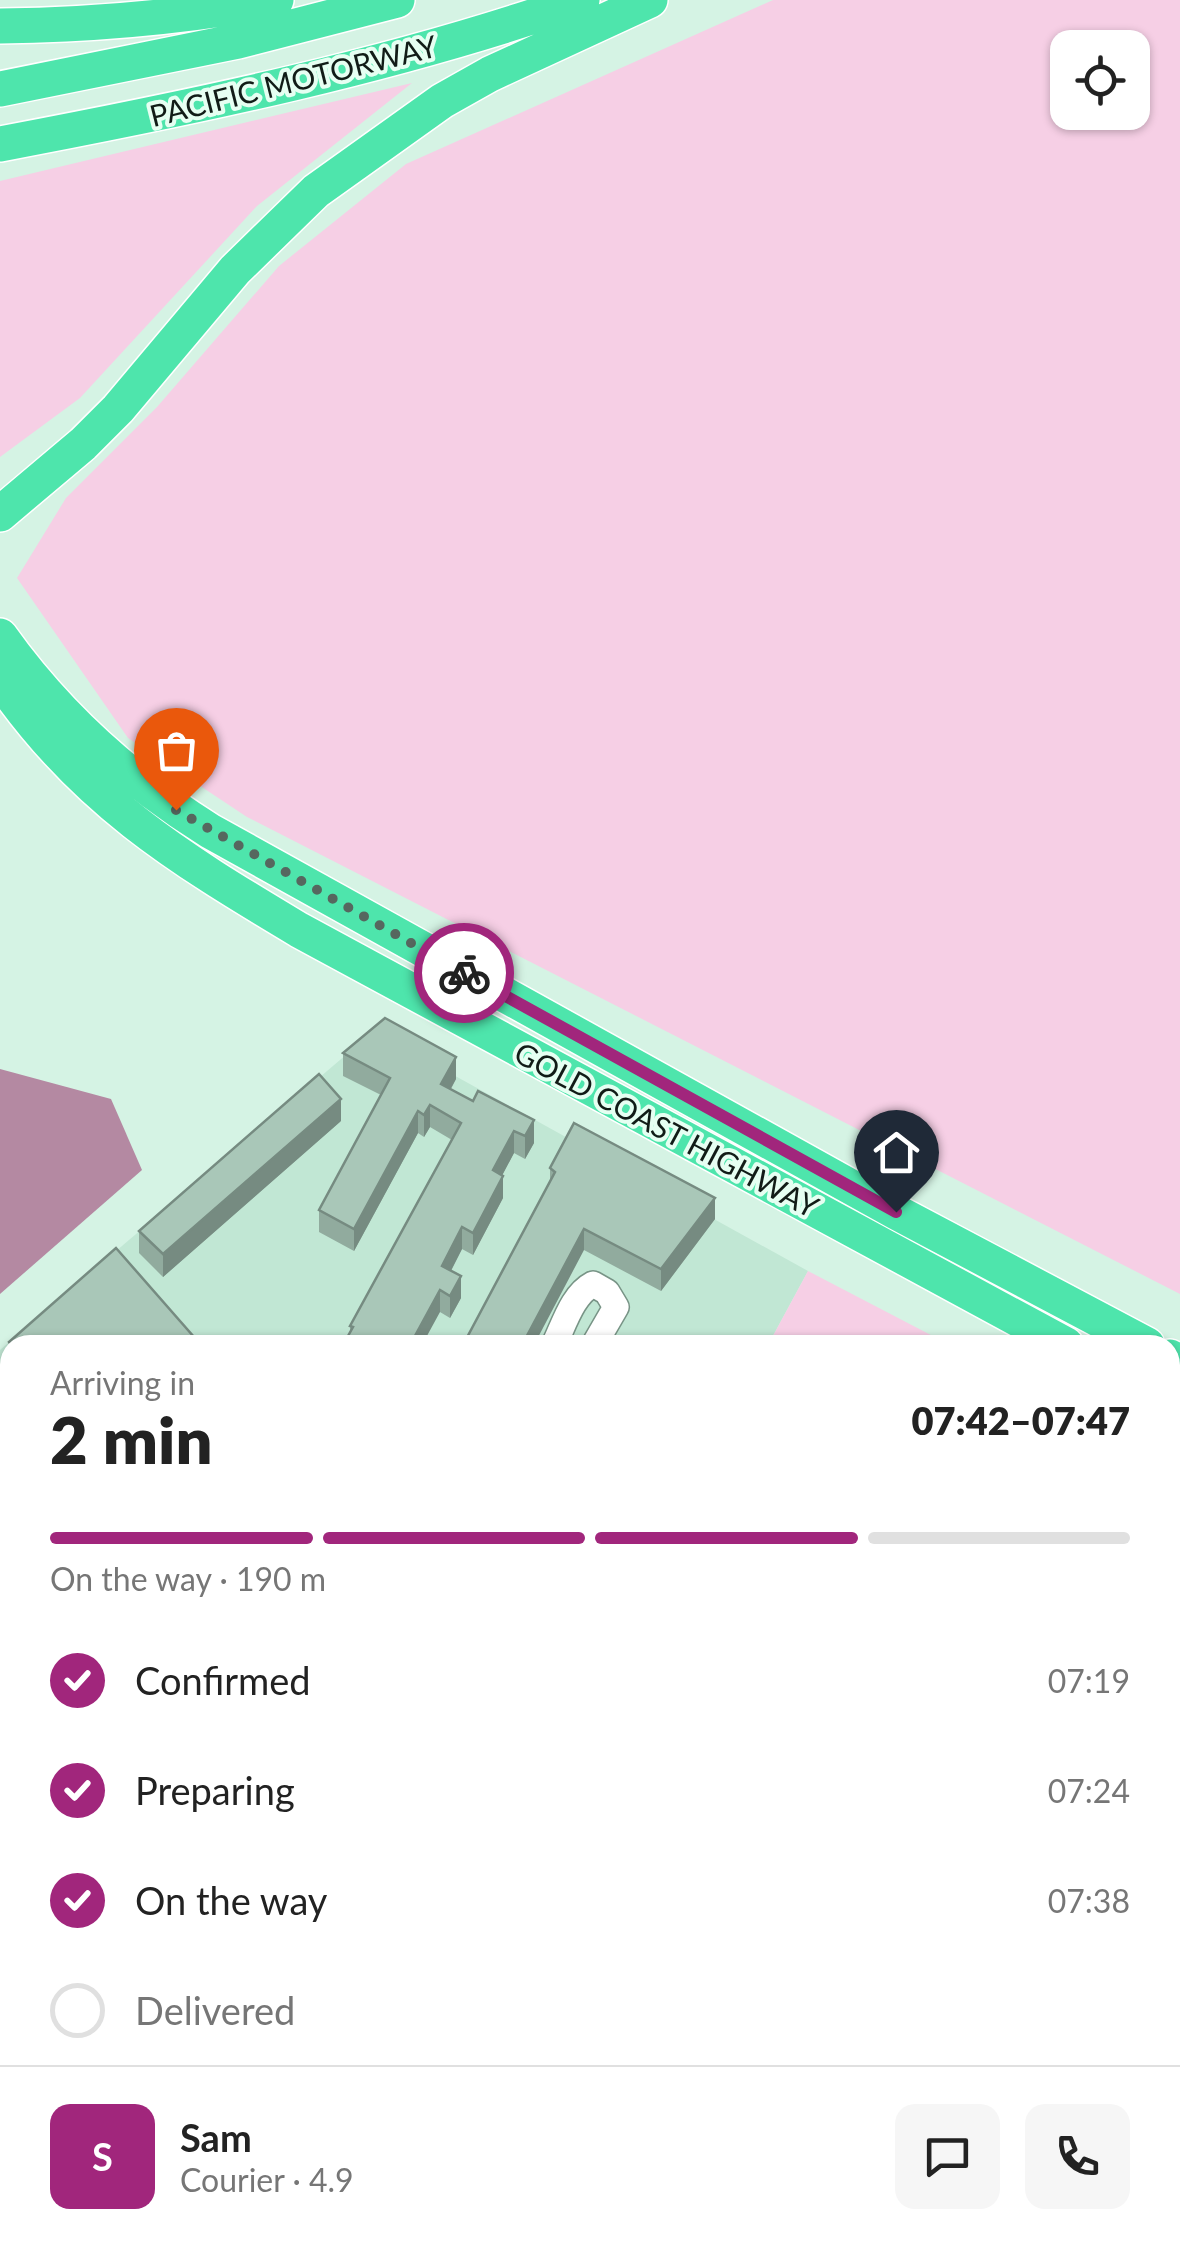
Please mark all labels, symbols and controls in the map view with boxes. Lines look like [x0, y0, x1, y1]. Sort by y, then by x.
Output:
street label: PACIFIC MOTORWAY [146, 27, 441, 133]
map controls [1050, 30, 1150, 130]
button: locate [1050, 30, 1150, 130]
pin [134, 708, 219, 811]
icon: bag [149, 723, 204, 778]
courier [414, 923, 514, 1023]
icon: bike [437, 946, 492, 1001]
street label: GOLD COAST HIGHWAY [509, 1034, 825, 1225]
pin [854, 1110, 939, 1213]
icon: home [869, 1125, 924, 1180]
text: Arriving in [50, 1363, 195, 1402]
text: 07:42–07:47 [911, 1397, 1130, 1443]
text: 2 min [50, 1400, 212, 1478]
text: On the way · 190 m [50, 1559, 326, 1598]
icon: check [50, 1653, 105, 1708]
text: Confirmed [135, 1657, 311, 1703]
text: 07:19 [1048, 1661, 1130, 1700]
icon: check [50, 1763, 105, 1818]
text: Preparing [135, 1767, 295, 1813]
text: 07:24 [1048, 1771, 1130, 1810]
icon: check [50, 1873, 105, 1928]
text: On the way [135, 1877, 327, 1923]
text: 07:38 [1048, 1881, 1130, 1920]
text: Delivered [135, 1987, 295, 2033]
button: chat [895, 2104, 1000, 2209]
button: phone [1025, 2104, 1130, 2209]
text: Sam [180, 2114, 252, 2160]
text: S [92, 2133, 113, 2179]
text: Courier · 4.9 [180, 2160, 354, 2199]

